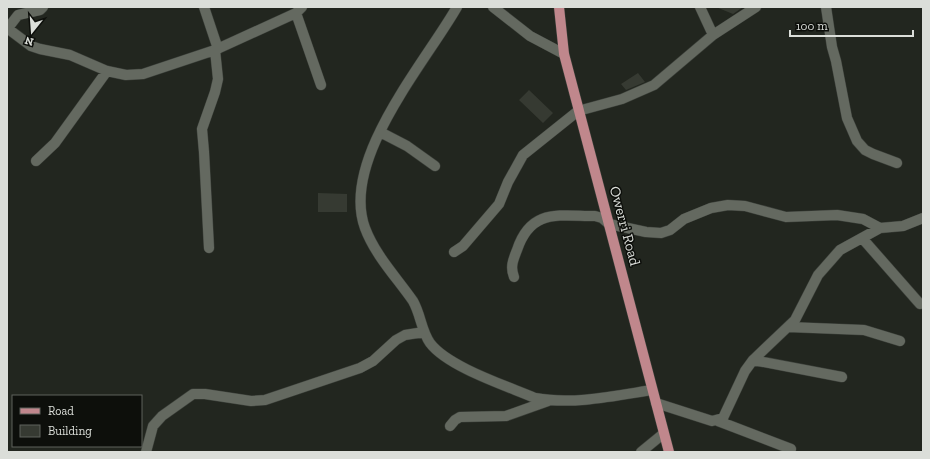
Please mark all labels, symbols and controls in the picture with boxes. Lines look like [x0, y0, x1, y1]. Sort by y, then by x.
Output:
north arrow [12, 12, 52, 52]
scale bar [790, 12, 913, 38]
text: 100 m [796, 19, 828, 33]
text: N [23, 33, 35, 49]
street label: Owerri Road [606, 184, 644, 269]
legend [12, 395, 142, 447]
text: Road [48, 404, 74, 418]
text: Building [48, 424, 92, 438]

